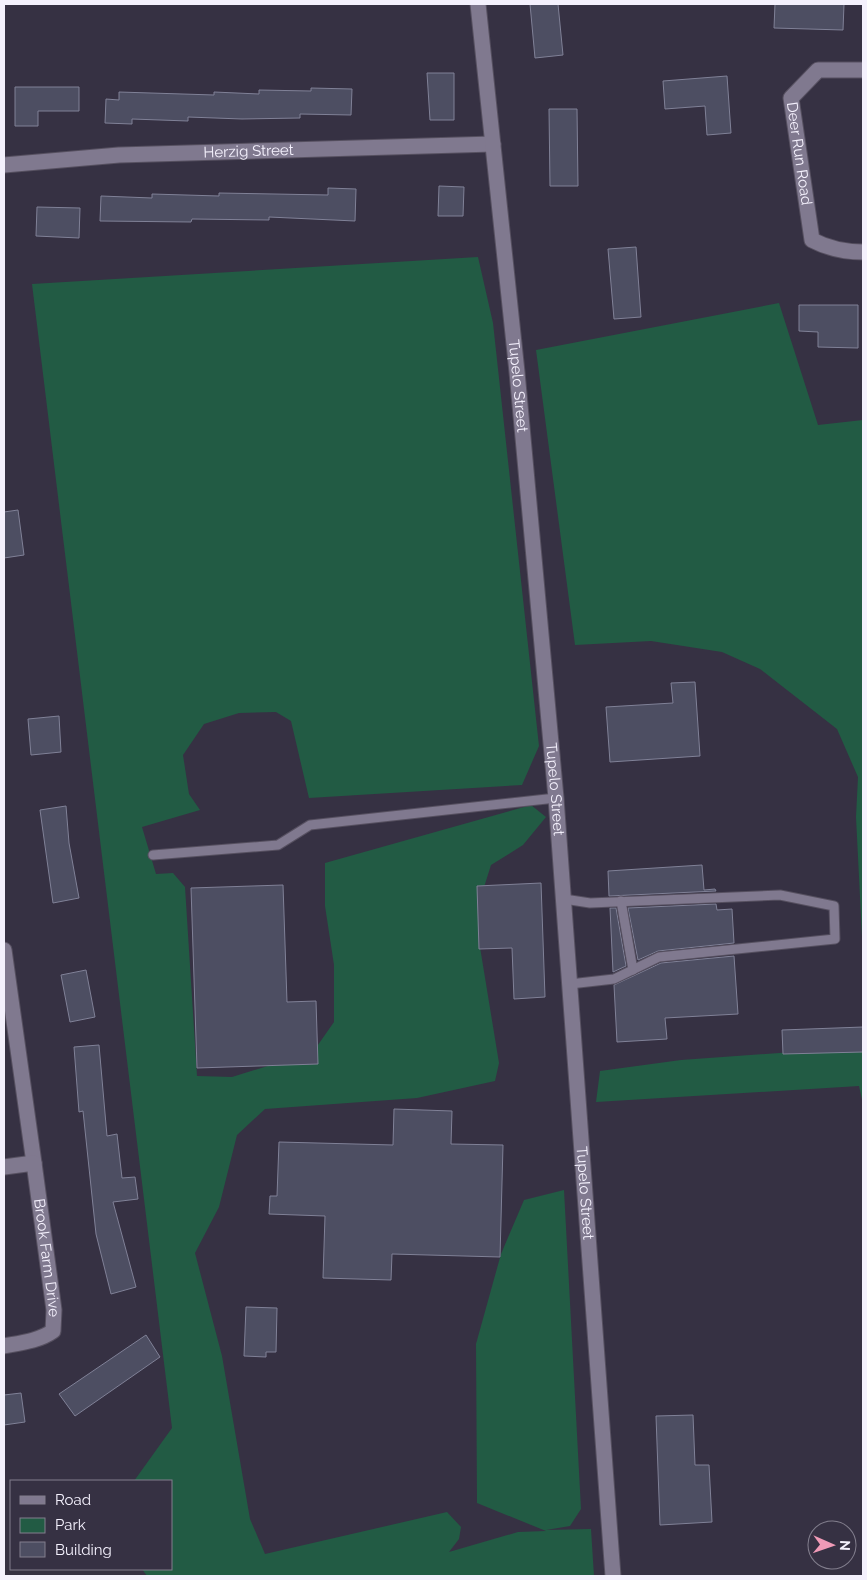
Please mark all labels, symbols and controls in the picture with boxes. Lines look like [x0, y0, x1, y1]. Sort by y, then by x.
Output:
street label: Deer Run Road [783, 101, 816, 206]
street label: Herzig Street [203, 141, 294, 162]
street label: Tupelo Street [505, 338, 531, 433]
street label: Tupelo Street [542, 742, 568, 836]
street label: Tupelo Street [573, 1146, 597, 1240]
street label: Brook Farm Drive [30, 1197, 63, 1318]
legend [10, 1480, 172, 1570]
text: Road [55, 1491, 91, 1509]
text: Park [55, 1516, 86, 1534]
north arrow [807, 1520, 857, 1570]
text: N [837, 1540, 853, 1551]
text: Building [55, 1541, 112, 1559]

